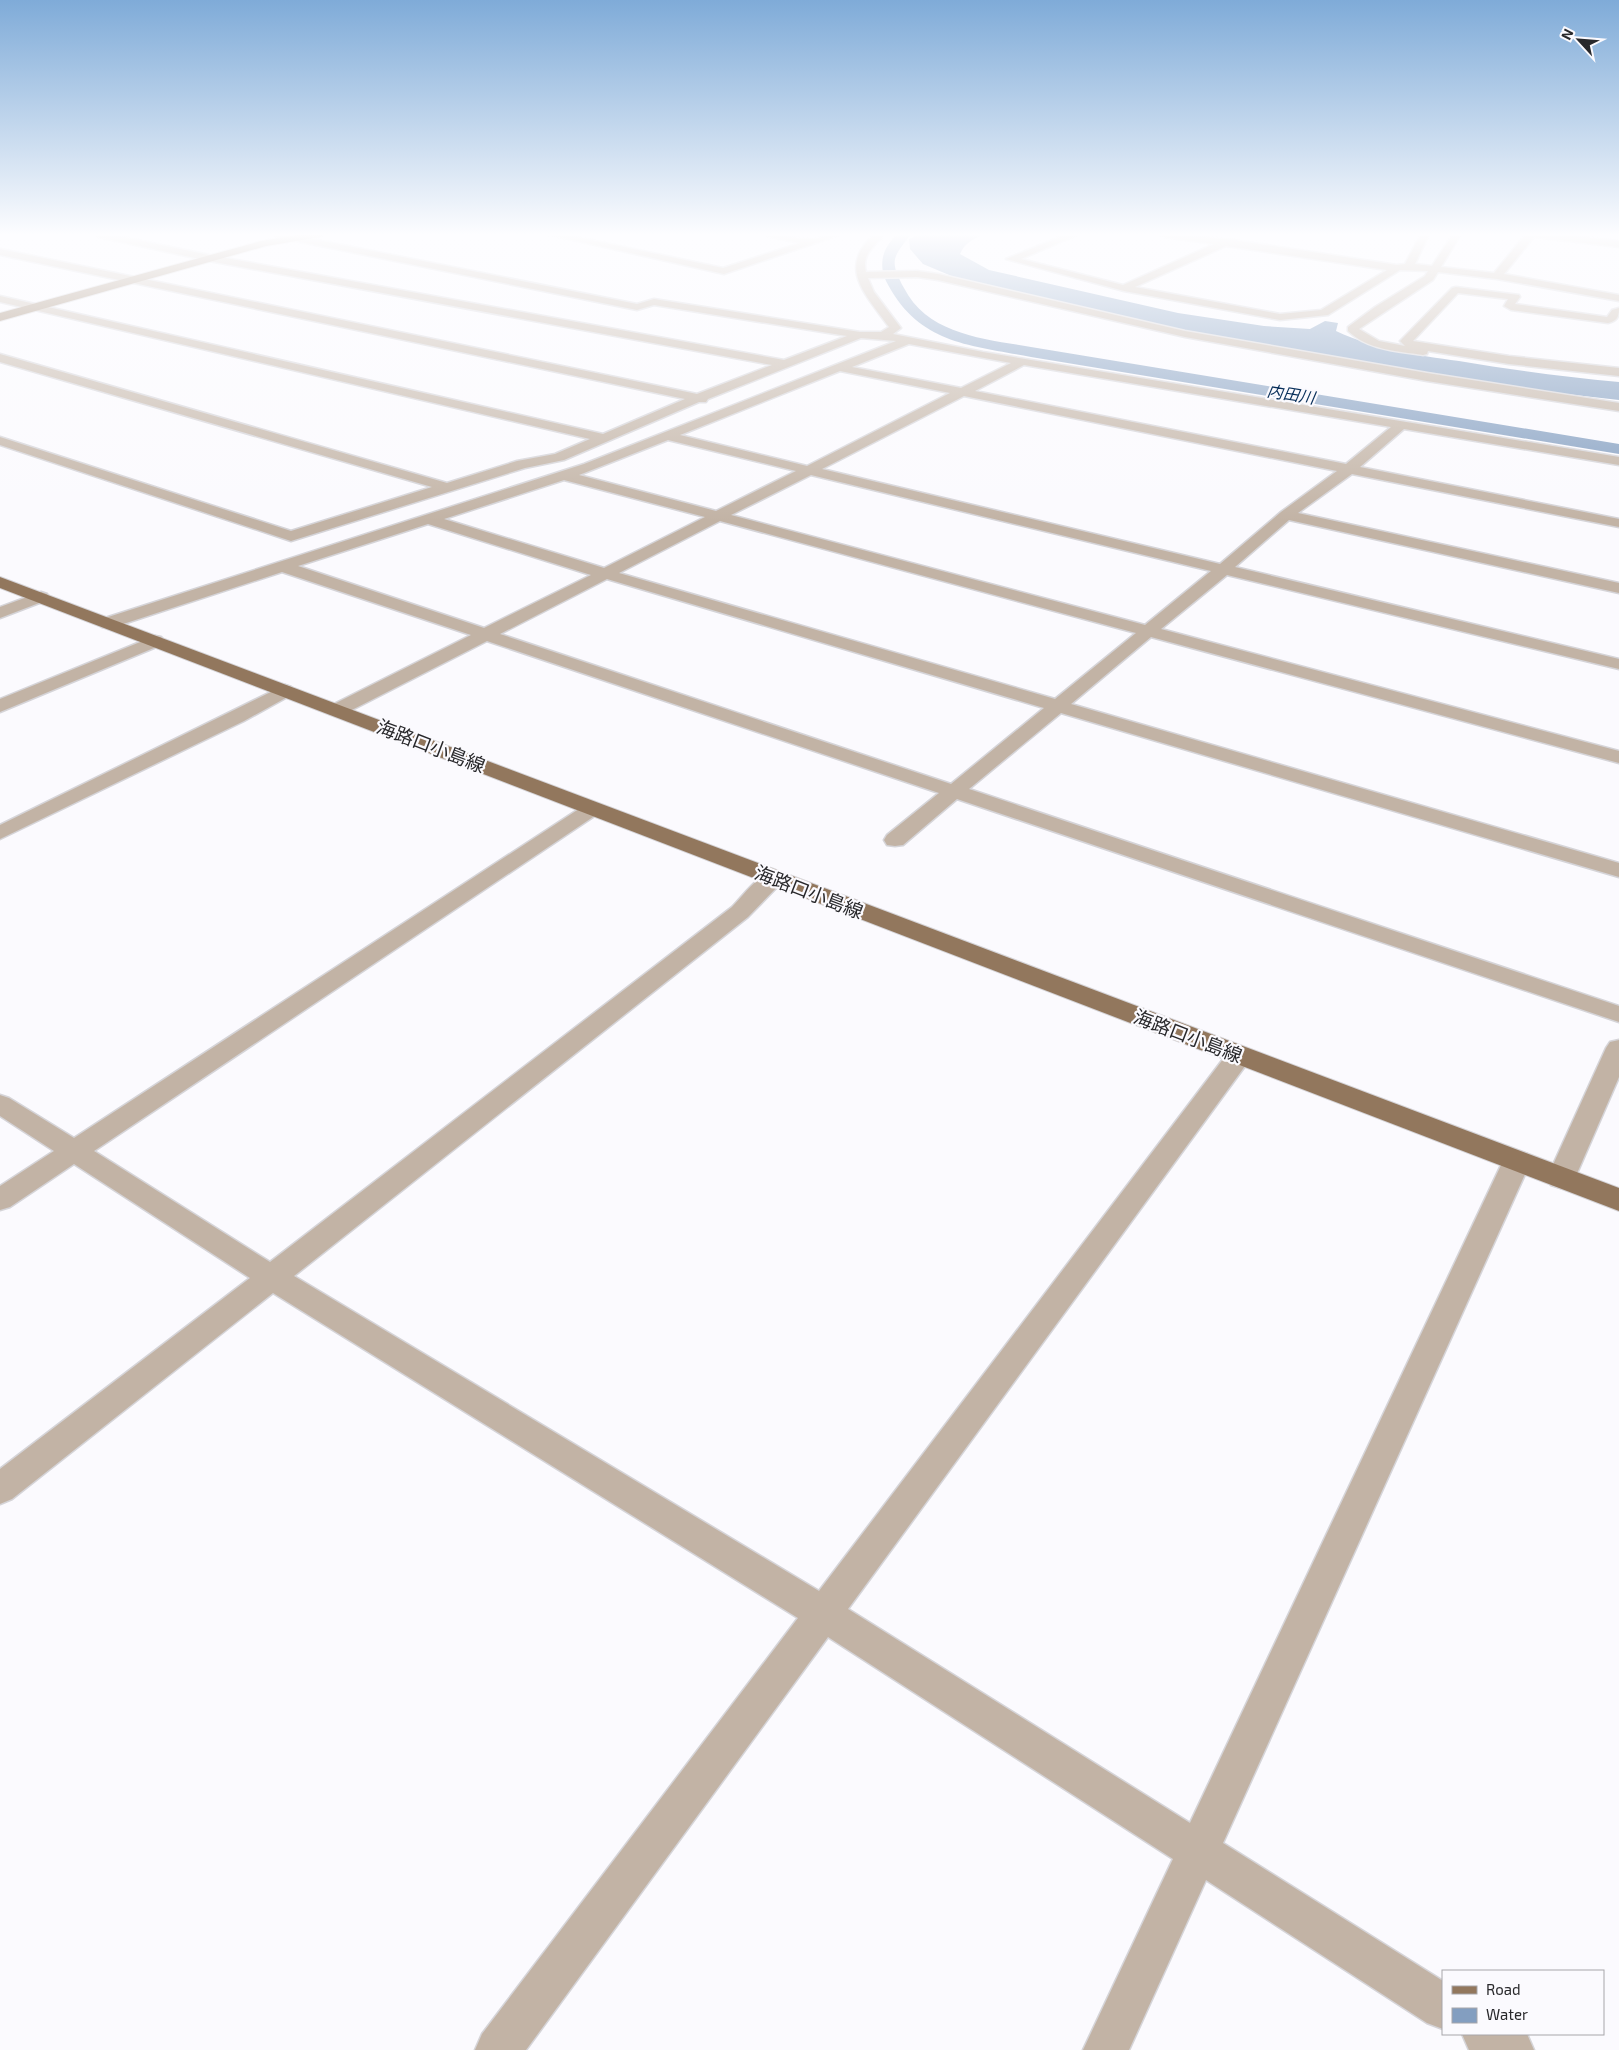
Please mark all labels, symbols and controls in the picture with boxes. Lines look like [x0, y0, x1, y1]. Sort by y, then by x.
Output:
north arrow [1554, 15, 1604, 65]
text: N [1557, 26, 1577, 42]
water label: 内田川 [1266, 380, 1318, 407]
street label: 海路口小島線 [374, 714, 489, 777]
street label: 海路口小島線 [752, 860, 867, 923]
street label: 海路口小島線 [1131, 1004, 1246, 1067]
legend [1442, 1970, 1604, 2035]
text: Road [1486, 1980, 1521, 1998]
text: Water [1486, 2005, 1528, 2023]

